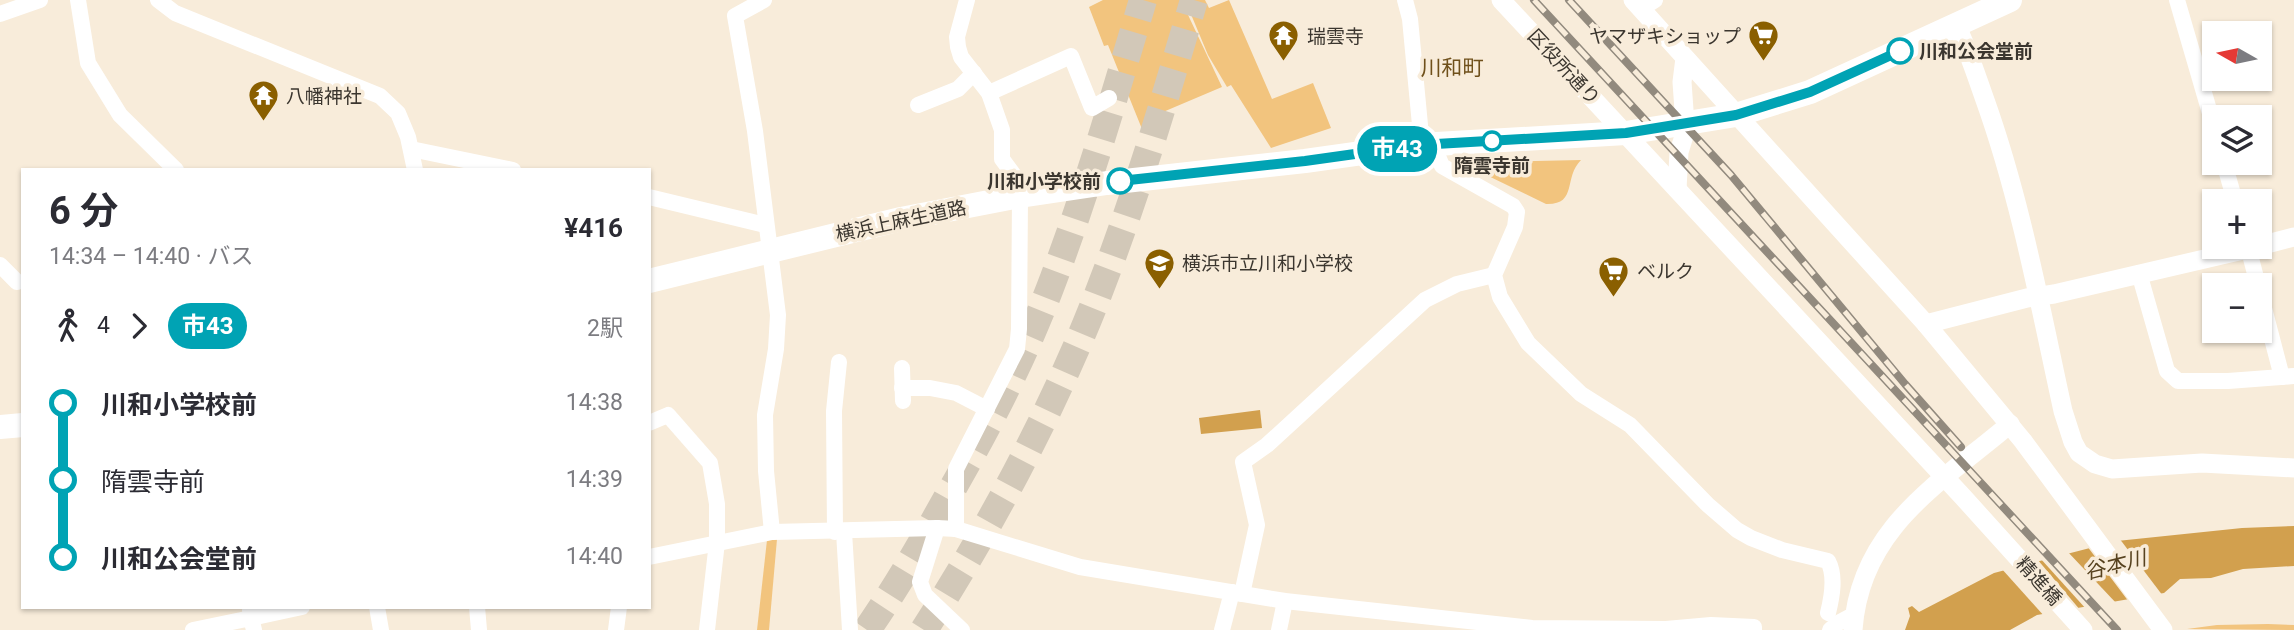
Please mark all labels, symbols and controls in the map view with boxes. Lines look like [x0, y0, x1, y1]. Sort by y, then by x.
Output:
temple icon: 瑞雲寺 [1267, 19, 1301, 63]
supermarket icon: ヤマザキショップ [1747, 19, 1781, 63]
north arrow [2202, 21, 2272, 91]
map controls [2202, 21, 2272, 343]
street label: 区役所通り [1523, 24, 1605, 110]
place label: 瑞雲寺 [1307, 25, 1364, 48]
place label: ヤマザキショップ [1589, 25, 1741, 48]
marker: 川和公会堂前 [1887, 38, 1913, 64]
place label: 川和公会堂前 [1919, 40, 2033, 63]
district label: 川和町 [1421, 56, 1484, 80]
temple icon: 八幡神社 [246, 79, 280, 123]
place label: 八幡神社 [286, 85, 362, 108]
button: layers [2202, 105, 2272, 175]
line badge: 市43 [1357, 126, 1437, 172]
marker: 隋雲寺前 [1482, 131, 1502, 151]
text: 市43 [1371, 135, 1423, 163]
place label: 隋雲寺前 [1454, 154, 1530, 177]
marker: 川和小学校前 [1107, 168, 1133, 194]
place label: 川和小学校前 [987, 170, 1101, 193]
text: 6 分 [49, 189, 118, 233]
button: + [2202, 189, 2272, 259]
street label: 横浜上麻生道路 [834, 196, 968, 246]
text: ¥416 [564, 213, 623, 243]
text: 14:34 – 14:40 · バス [49, 243, 253, 270]
school or university icon: 横浜市立川和小学校 [1142, 246, 1176, 290]
place label: 横浜市立川和小学校 [1182, 252, 1353, 275]
supermarket icon: ベルク [1597, 254, 1631, 298]
place label: ベルク [1637, 260, 1694, 283]
button: − [2202, 273, 2272, 343]
icon: walk [49, 307, 87, 345]
icon: forward [120, 307, 158, 345]
text: 4 [97, 312, 110, 339]
text: 市43 [182, 312, 233, 340]
text: 2駅 [587, 315, 623, 342]
text: 14:38 [566, 389, 623, 416]
text: 川和小学校前 [101, 390, 257, 420]
text: 14:39 [566, 466, 623, 493]
text: 隋雲寺前 [101, 467, 205, 497]
text: 14:40 [566, 543, 623, 570]
text: 川和公会堂前 [101, 544, 257, 574]
water label: 谷本川 [2082, 545, 2150, 584]
street label: 精進橋 [2011, 552, 2067, 610]

